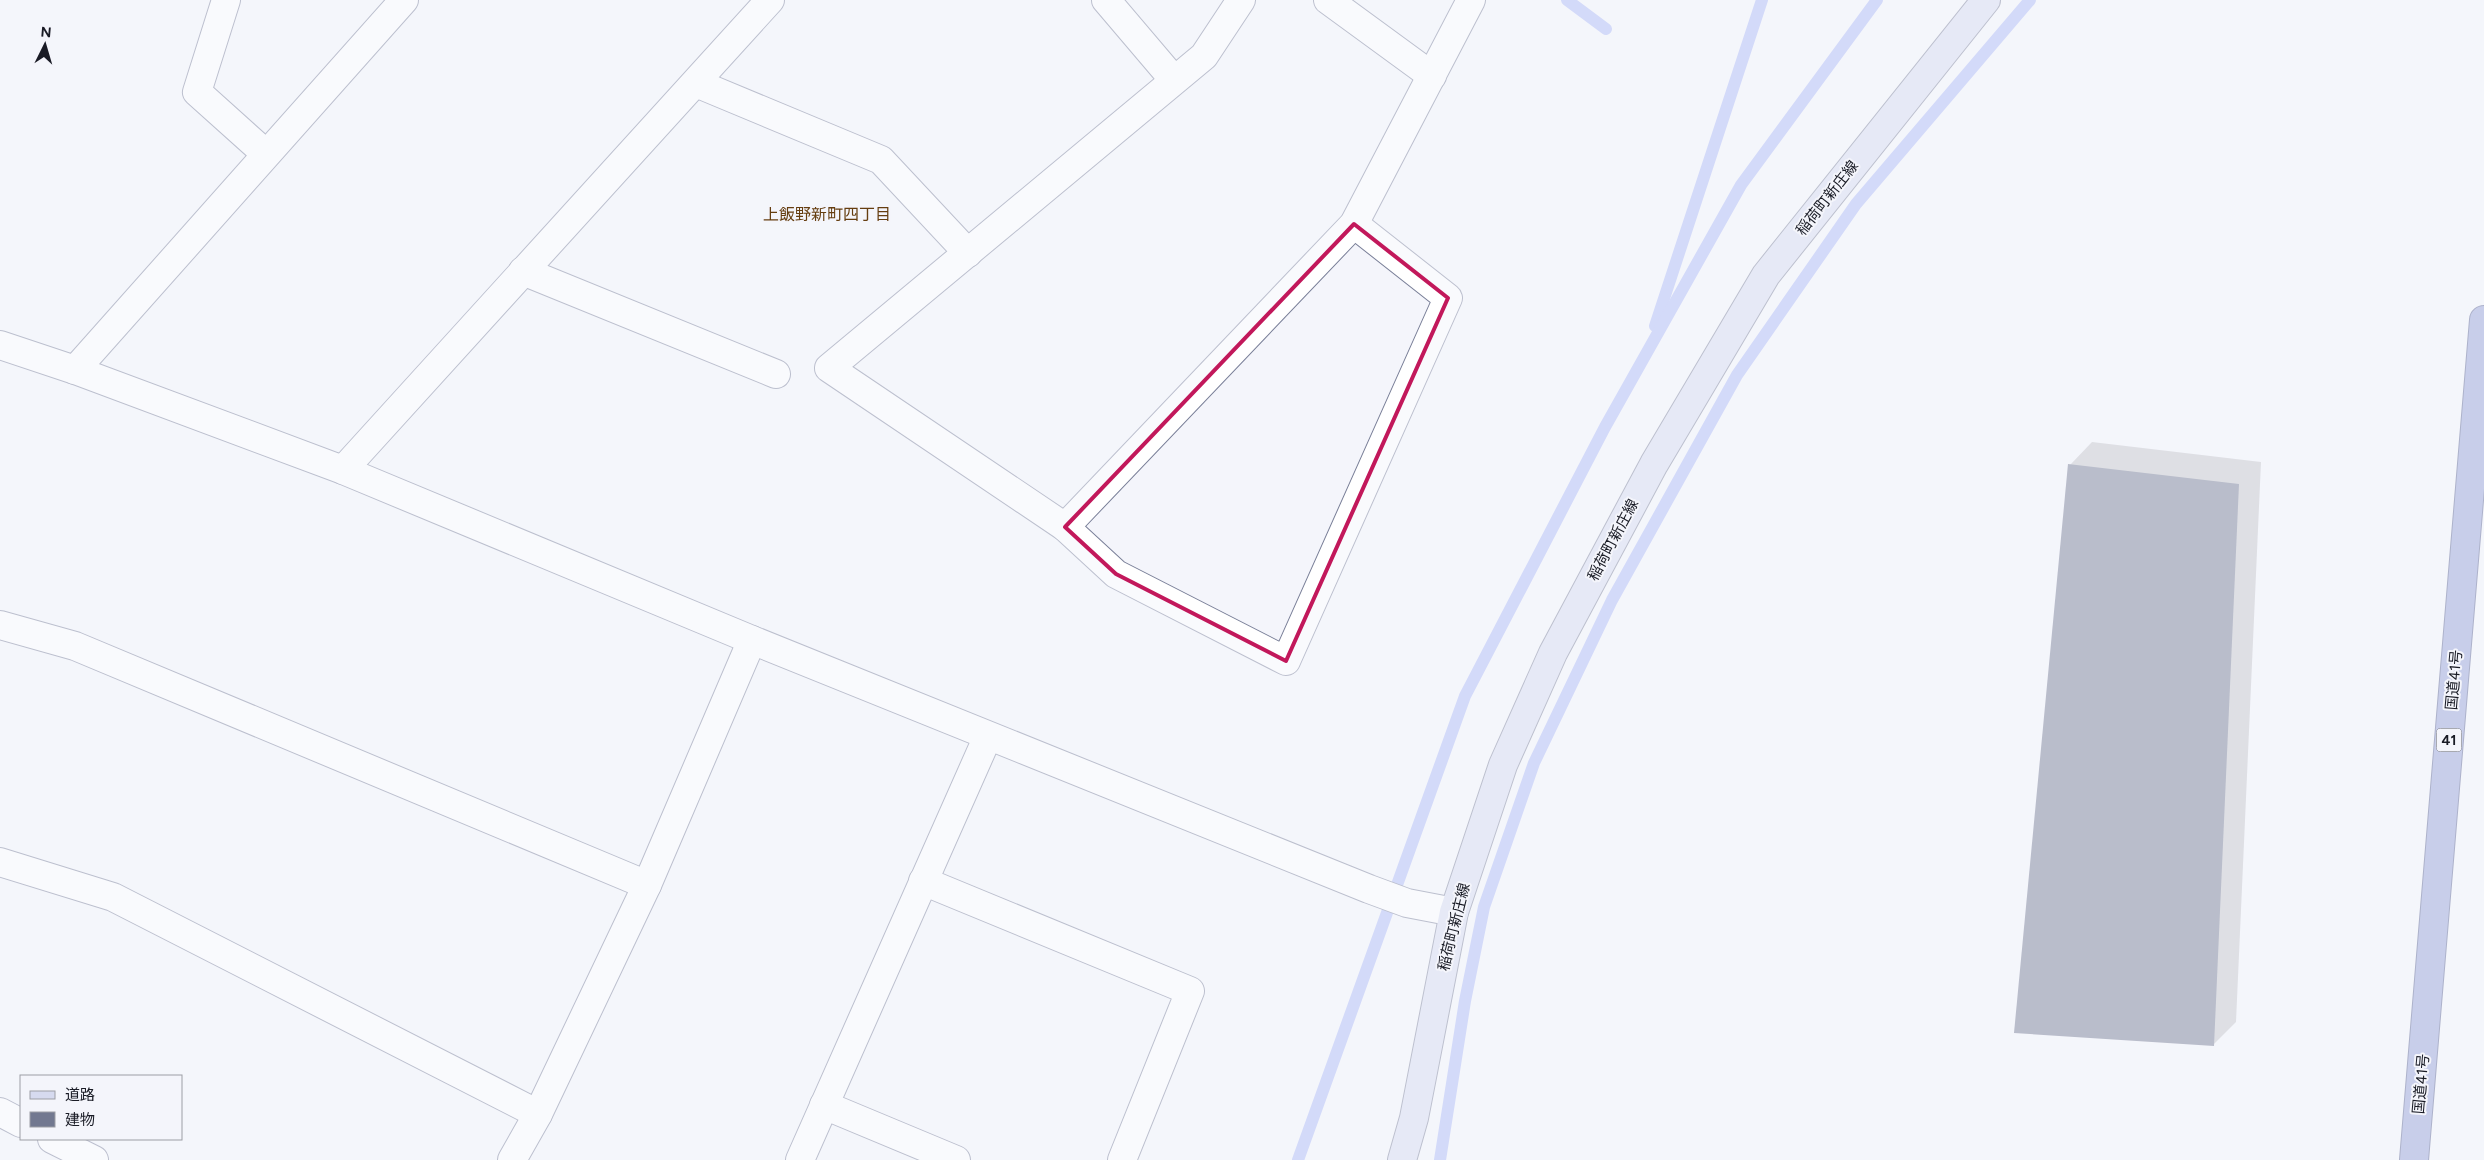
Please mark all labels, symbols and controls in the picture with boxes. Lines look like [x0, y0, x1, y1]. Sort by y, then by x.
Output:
north arrow [20, 20, 70, 70]
text: N [40, 24, 52, 41]
street label: 稲荷町新庄線 [1792, 157, 1862, 239]
district label: 上飯野新町四丁目 [763, 205, 891, 224]
street label: 稲荷町新庄線 [1584, 496, 1642, 584]
street label: 国道41号 [2442, 649, 2466, 711]
road number: 41 [2436, 728, 2462, 752]
street label: 稲荷町新庄線 [1434, 881, 1474, 973]
street label: 国道41号 [2409, 1053, 2433, 1115]
legend [20, 1075, 182, 1140]
text: 道路 [65, 1086, 95, 1104]
text: 建物 [65, 1111, 95, 1129]

